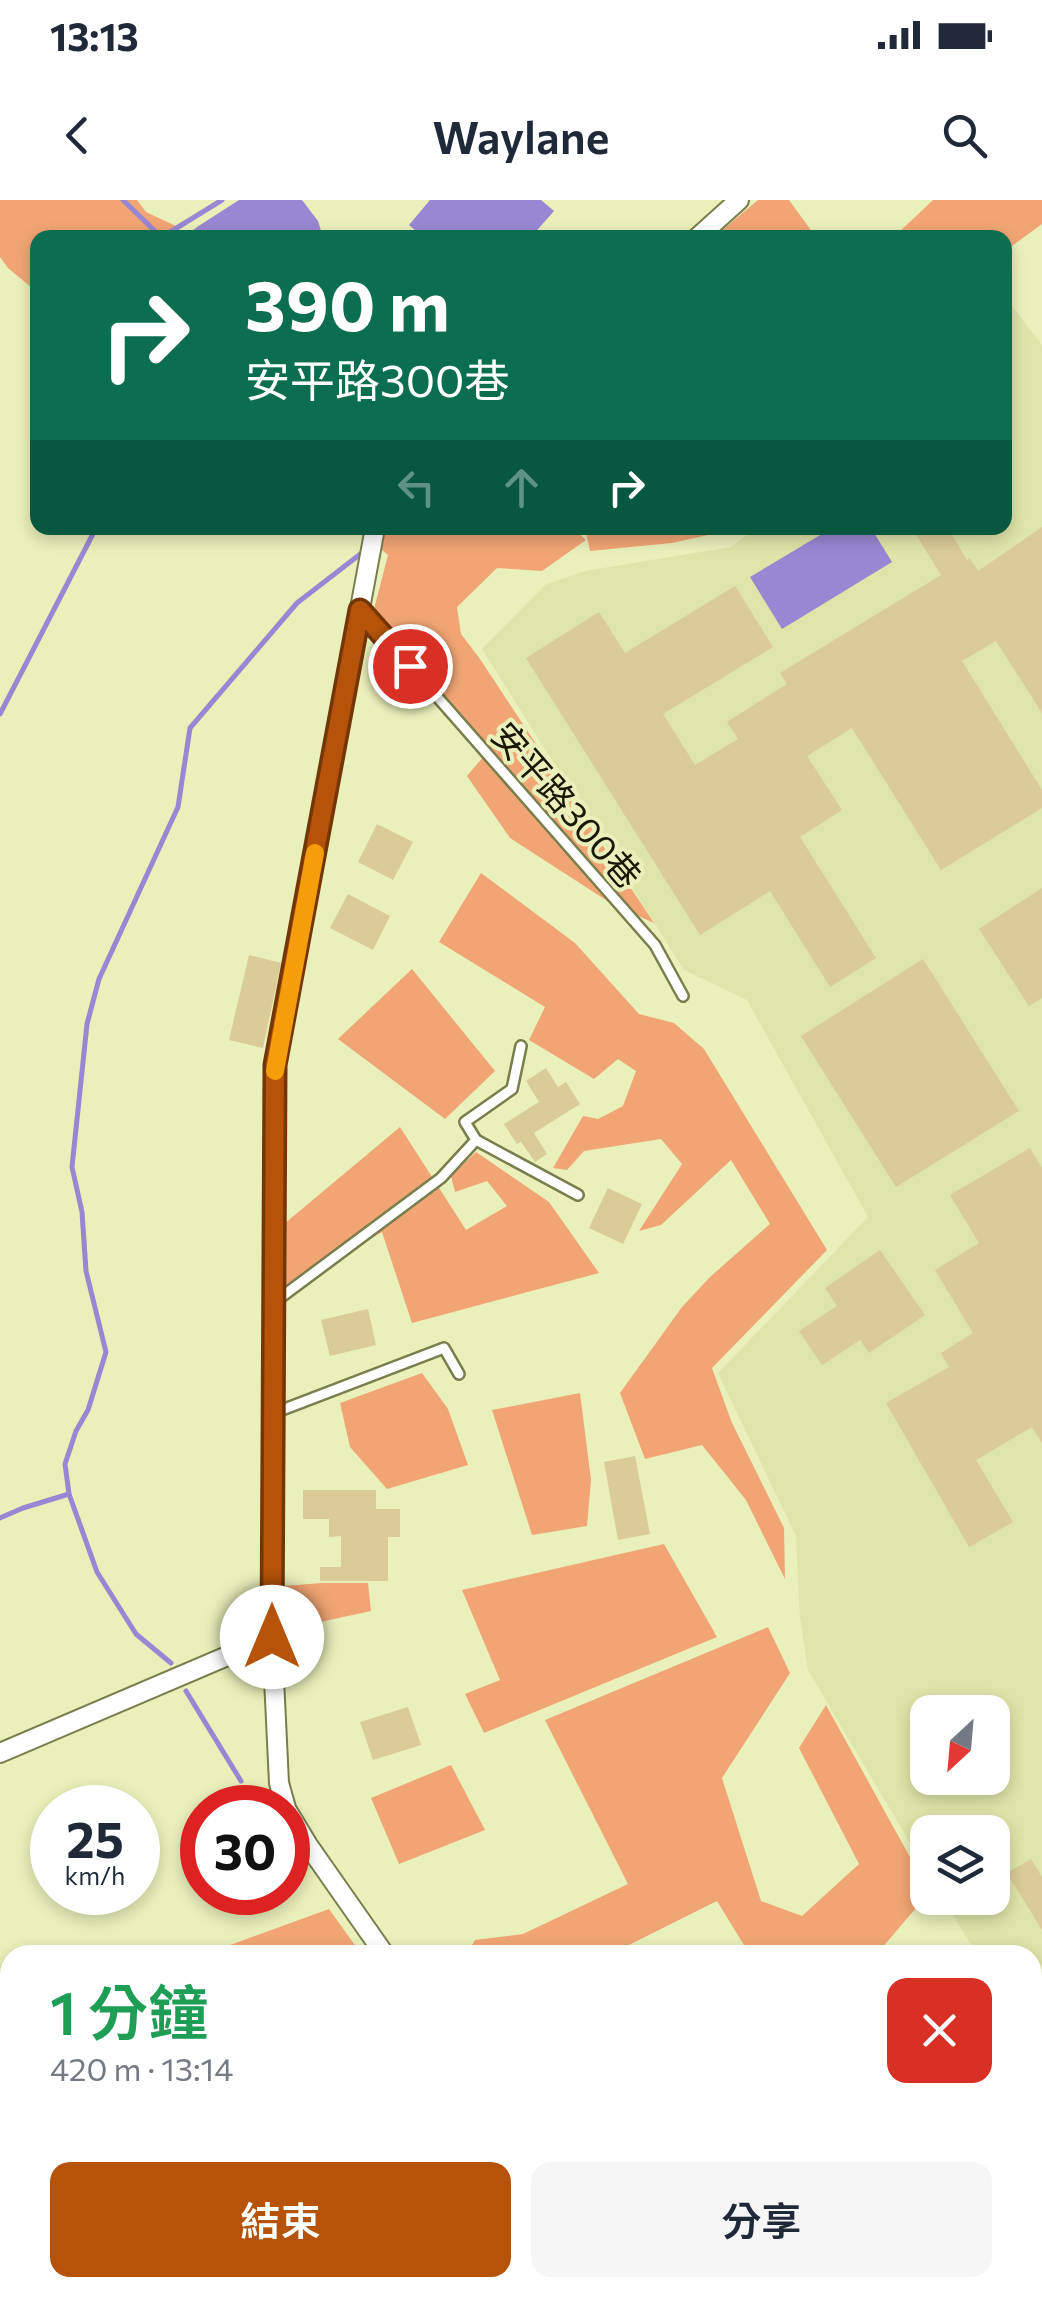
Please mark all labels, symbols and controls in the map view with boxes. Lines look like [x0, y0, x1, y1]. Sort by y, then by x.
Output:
text: 13:13 [50, 12, 139, 59]
icon: back [50, 108, 105, 163]
text: Waylane [432, 108, 610, 163]
icon: search [937, 108, 992, 163]
text: 390 m [245, 260, 450, 345]
icon: right [80, 270, 210, 400]
text: 安平路300巷 [245, 351, 509, 406]
icon: left [389, 460, 444, 515]
icon: ahead [494, 460, 549, 515]
icon: right [599, 460, 654, 515]
pin [368, 624, 453, 709]
icon: arrive [383, 639, 438, 694]
street label: 安平路300巷 [484, 712, 652, 896]
position arrow [220, 1585, 324, 1689]
north arrow [910, 1695, 1010, 1795]
map controls [910, 1695, 1010, 1915]
speed limit sign: 30 [180, 1785, 310, 1915]
text: 25 [66, 1807, 124, 1868]
button: layers [910, 1815, 1010, 1915]
text: km/h [65, 1860, 125, 1890]
text: 1 分鐘 [50, 1974, 208, 2047]
button: close [887, 1978, 992, 2083]
text: 420 m · 13:14 [50, 2048, 234, 2088]
button: 結束 [50, 2162, 511, 2277]
button: 分享 [531, 2162, 992, 2277]

